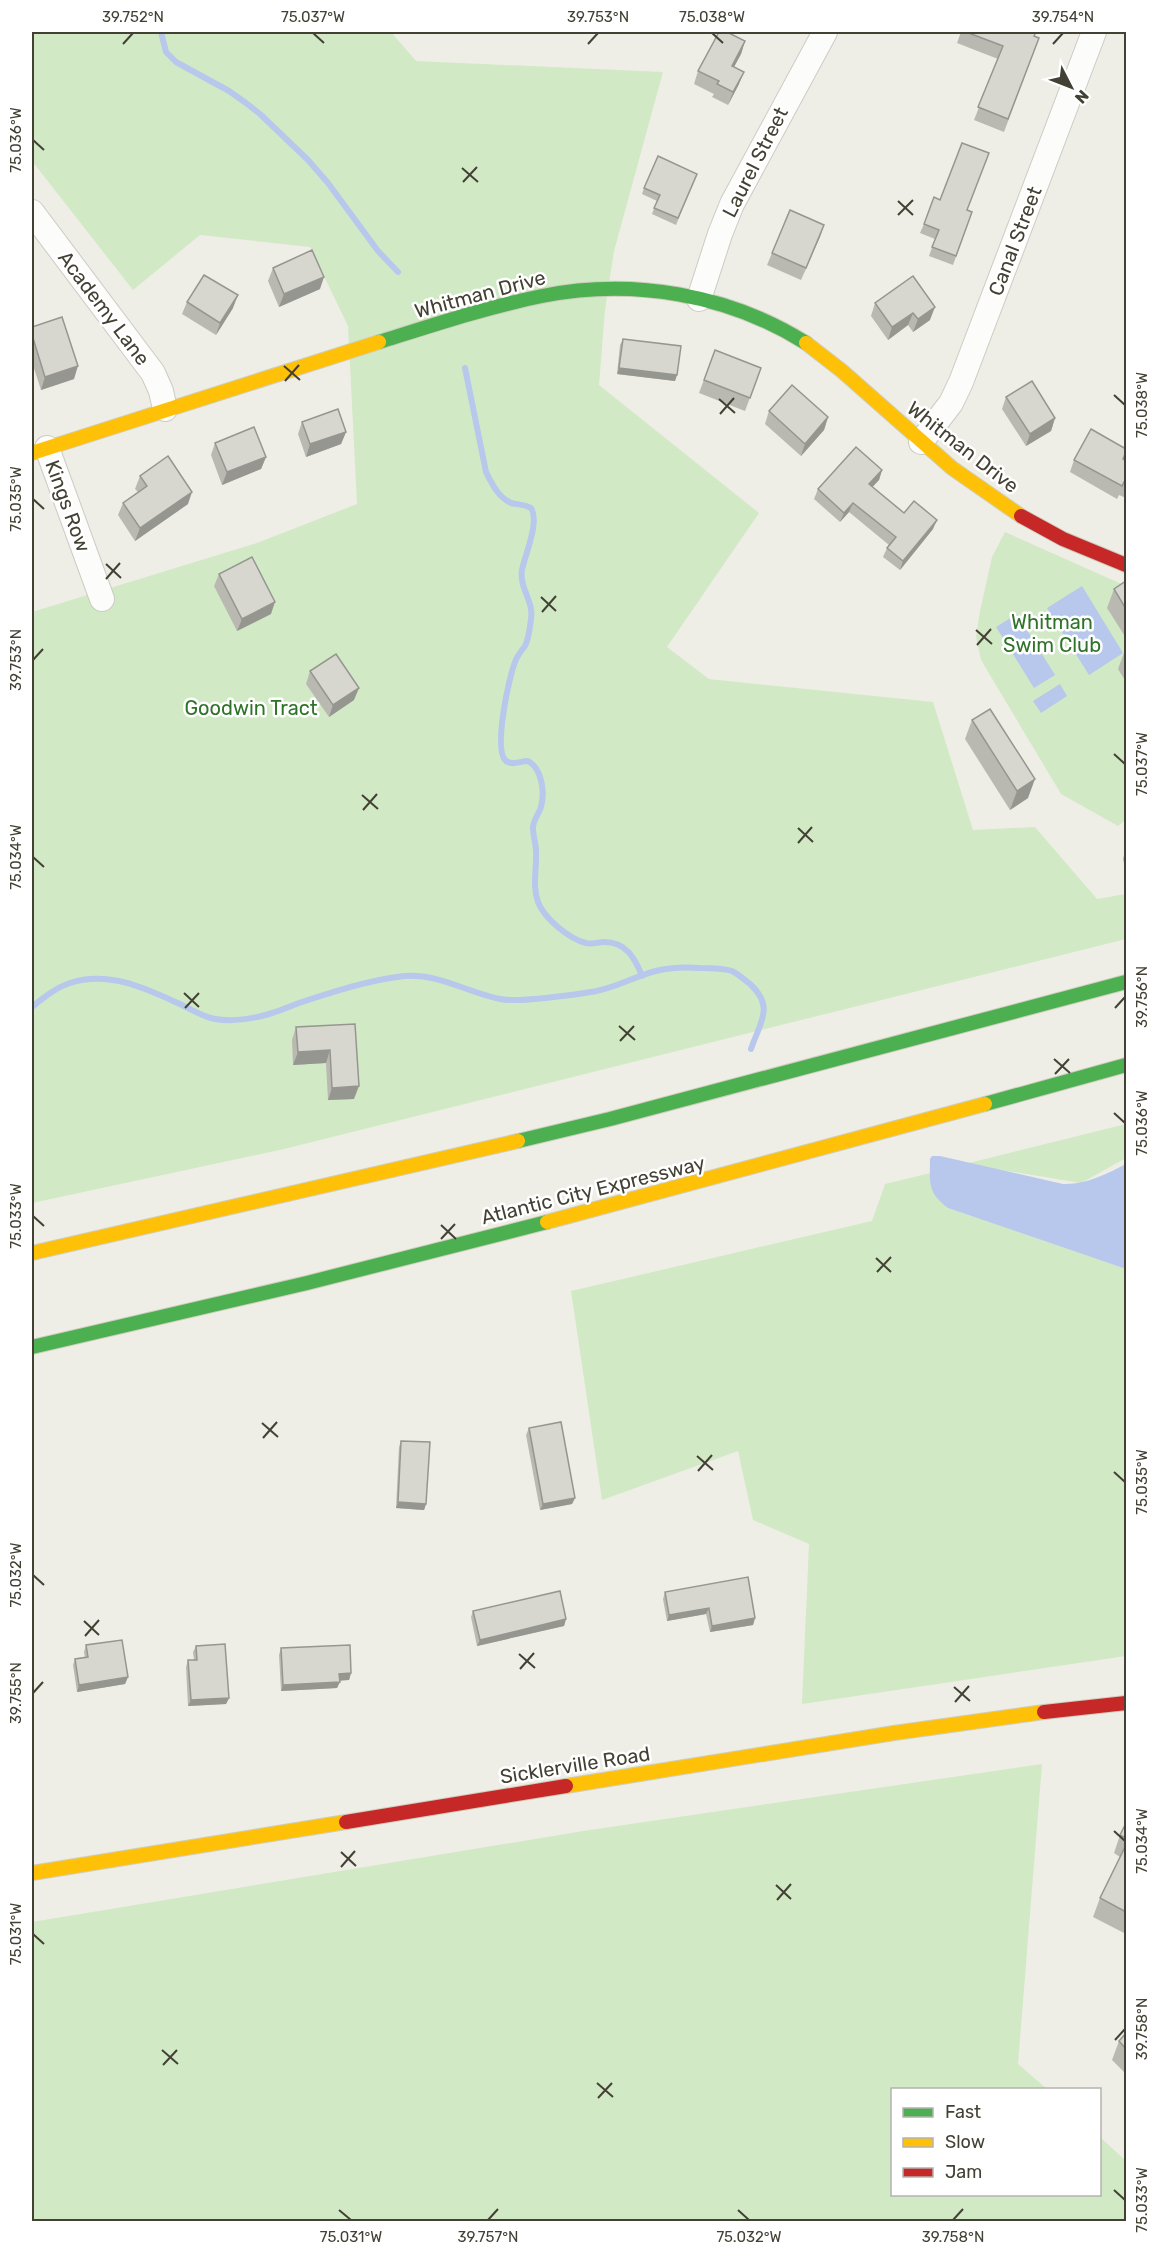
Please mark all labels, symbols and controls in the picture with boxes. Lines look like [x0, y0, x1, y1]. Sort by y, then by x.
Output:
text: 39.752°N [102, 8, 164, 26]
text: 75.037°W [281, 8, 345, 26]
text: 39.753°N [567, 8, 629, 26]
text: 75.038°W [679, 8, 745, 26]
text: 39.754°N [1032, 8, 1094, 26]
north arrow [1041, 57, 1101, 117]
text: N [1071, 86, 1093, 107]
street label: Laurel Street [717, 103, 793, 221]
text: 75.036°W [7, 107, 25, 173]
street label: Canal Street [983, 183, 1047, 299]
street label: Academy Lane [53, 246, 155, 370]
street label: Whitman Drive [412, 265, 548, 323]
text: 75.038°W [1133, 372, 1151, 438]
street label: Whitman Drive [902, 396, 1024, 498]
street label: Kings Row [40, 457, 96, 555]
text: 75.035°W [7, 466, 25, 532]
park label: Whitman Swim Club [1003, 610, 1101, 657]
text: 39.753°N [7, 629, 25, 691]
park label: Goodwin Tract [184, 696, 318, 720]
text: 75.037°W [1133, 732, 1151, 796]
text: 75.034°W [7, 824, 25, 890]
text: 39.756°N [1133, 966, 1151, 1028]
text: 75.036°W [1133, 1090, 1151, 1156]
street label: Atlantic City Expressway [479, 1151, 707, 1229]
text: 75.033°W [7, 1183, 25, 1249]
text: 75.035°W [1133, 1449, 1151, 1515]
text: 75.032°W [7, 1542, 25, 1608]
text: 39.755°N [7, 1662, 25, 1724]
street label: Sicklerville Road [498, 1741, 652, 1789]
text: 75.034°W [1133, 1808, 1151, 1874]
text: 75.031°W [7, 1903, 25, 1965]
text: 39.758°N [1133, 1998, 1151, 2060]
legend [891, 2088, 1101, 2196]
text: Fast [945, 2101, 981, 2123]
text: Slow [945, 2131, 985, 2153]
text: Jam [945, 2161, 982, 2183]
text: 75.033°W [1133, 2167, 1151, 2233]
text: 75.031°W [320, 2228, 382, 2246]
text: 39.757°N [458, 2228, 518, 2246]
text: 75.032°W [716, 2228, 782, 2246]
text: 39.758°N [922, 2228, 984, 2246]

